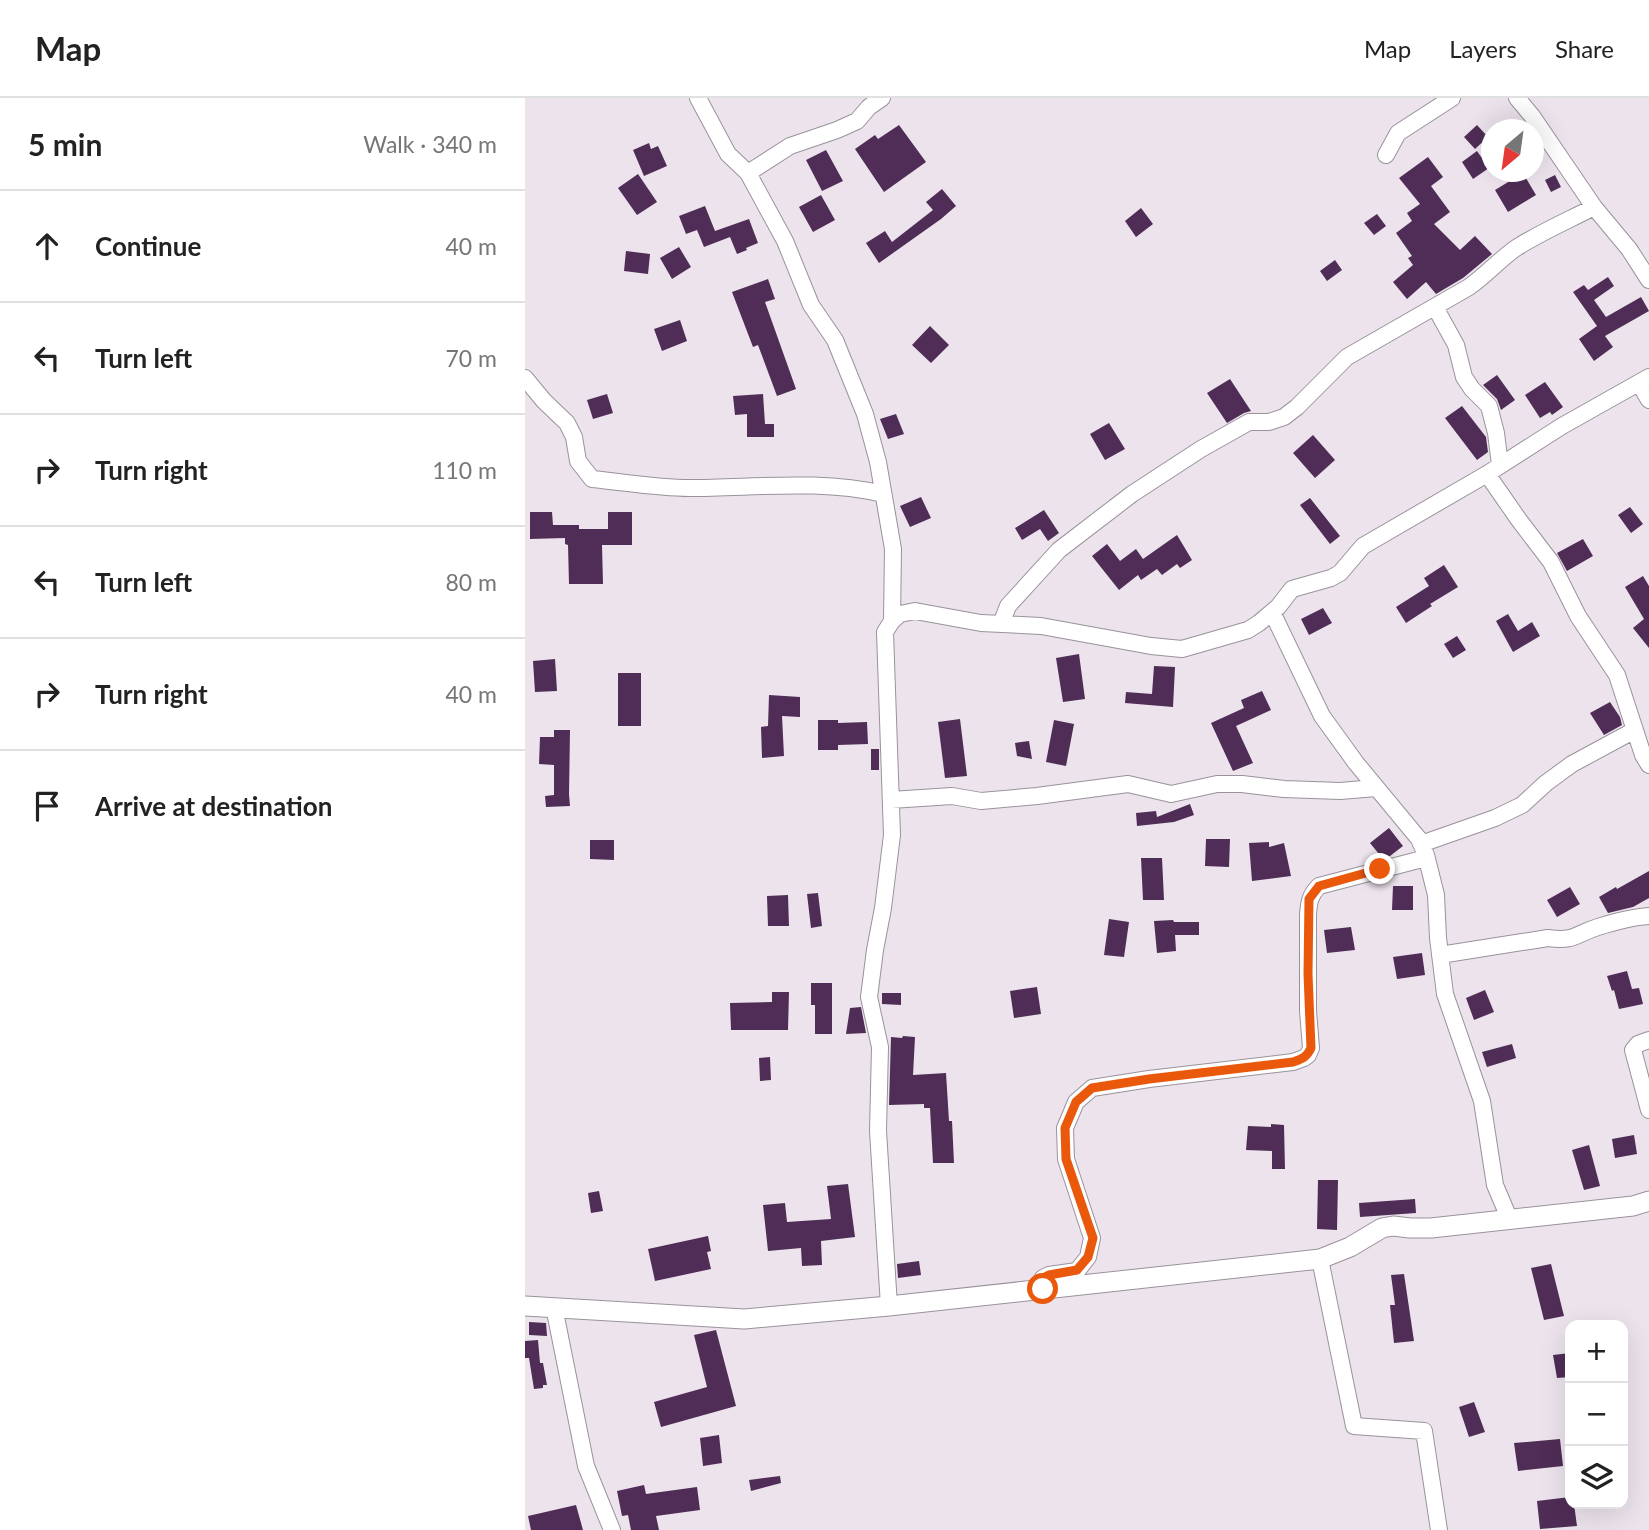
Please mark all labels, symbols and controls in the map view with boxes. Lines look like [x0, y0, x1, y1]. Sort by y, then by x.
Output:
text: Map [35, 28, 101, 68]
text: Map [1364, 34, 1411, 63]
text: Layers [1449, 34, 1517, 63]
text: Share [1555, 34, 1614, 63]
north arrow [1481, 119, 1544, 182]
text: 5 min [28, 126, 102, 162]
text: Walk · 340 m [363, 130, 497, 158]
icon: ahead [28, 227, 66, 265]
text: Continue [95, 230, 201, 262]
text: 40 m [446, 232, 497, 260]
icon: left [28, 339, 66, 377]
text: Turn left [95, 342, 192, 374]
text: 70 m [446, 344, 497, 372]
icon: right [28, 451, 66, 489]
text: Turn right [95, 454, 208, 486]
text: 110 m [432, 456, 497, 484]
icon: left [28, 563, 66, 601]
text: Turn left [95, 566, 192, 598]
text: 80 m [446, 568, 497, 596]
icon: right [28, 675, 66, 713]
text: Turn right [95, 678, 208, 710]
text: 40 m [446, 680, 497, 708]
icon: arrive [28, 787, 66, 825]
text: Arrive at destination [95, 790, 332, 822]
route end [1364, 853, 1395, 884]
route start [1027, 1273, 1058, 1304]
map controls [1565, 1320, 1628, 1509]
button: + [1565, 1320, 1628, 1383]
button: − [1565, 1383, 1628, 1446]
button: layers [1565, 1446, 1628, 1509]

